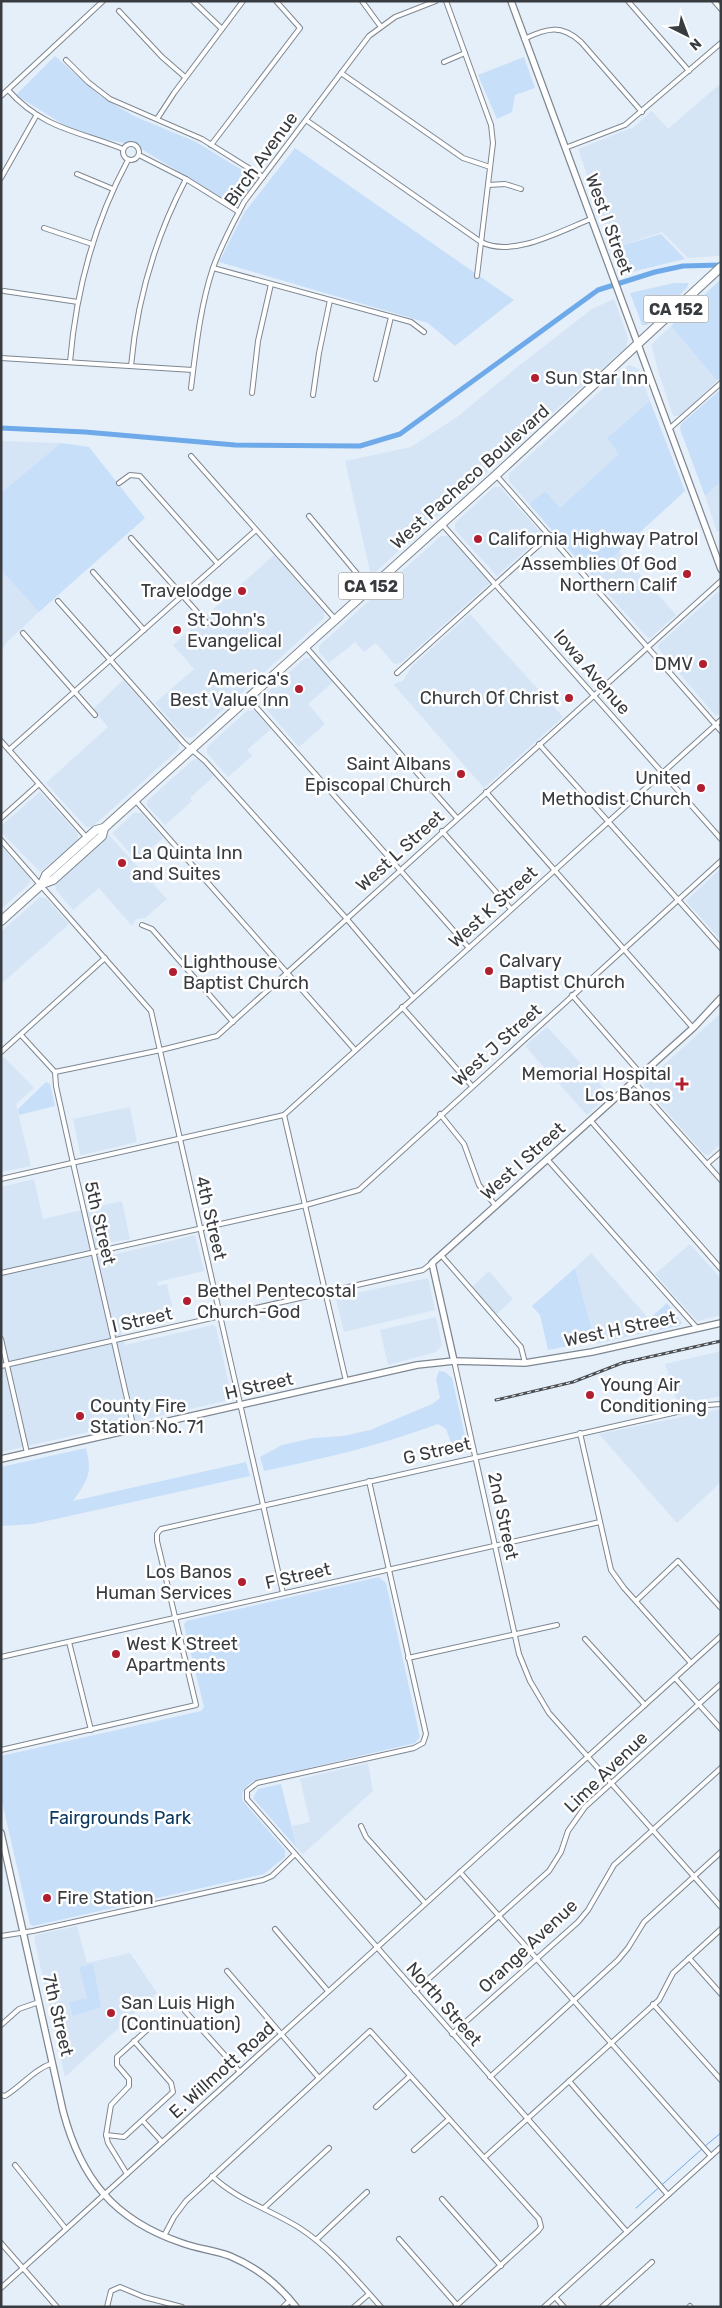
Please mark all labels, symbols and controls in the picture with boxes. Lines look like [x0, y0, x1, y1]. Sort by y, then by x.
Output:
north arrow [662, 10, 712, 60]
text: N [686, 35, 705, 54]
street label: Birch Avenue [220, 108, 302, 210]
street label: West I Street [581, 170, 637, 278]
road number: CA 152 [644, 296, 708, 322]
place label: Sun Star Inn [545, 367, 648, 389]
marker: Sun Star Inn [529, 372, 541, 384]
street label: West Pacheco Boulevard [386, 400, 554, 554]
place label: California Highway Patrol [488, 528, 698, 550]
marker: California Highway Patrol [472, 533, 484, 545]
place label: Assemblies Of God Northern Calif [521, 553, 677, 596]
marker: Assemblies Of God Northern Calif [681, 568, 693, 580]
road number: CA 152 [338, 572, 404, 600]
place label: Travelodge [141, 580, 232, 602]
marker: Travelodge [236, 585, 248, 597]
place label: St John's Evangelical [187, 609, 282, 652]
marker: St John's Evangelical [171, 624, 183, 636]
street label: Iowa Avenue [549, 625, 635, 719]
place label: DMV [655, 653, 693, 675]
marker: DMV [697, 658, 709, 670]
place label: America's Best Value Inn [170, 668, 289, 711]
marker: America's Best Value Inn [293, 683, 305, 695]
place label: Church Of Christ [420, 687, 559, 709]
marker: Church Of Christ [563, 692, 575, 704]
place label: Saint Albans Episcopal Church [305, 753, 451, 796]
place label: United Methodist Church [541, 767, 691, 810]
marker: Saint Albans Episcopal Church [455, 768, 467, 780]
marker: United Methodist Church [695, 782, 707, 794]
street label: West L Street [351, 806, 449, 896]
place label: La Quinta Inn and Suites [132, 842, 243, 885]
marker: La Quinta Inn and Suites [116, 857, 128, 869]
street label: West K Street [444, 861, 542, 953]
place label: Calvary Baptist Church [499, 950, 625, 993]
place label: Lighthouse Baptist Church [183, 951, 309, 994]
marker: Calvary Baptist Church [483, 965, 495, 977]
marker: Lighthouse Baptist Church [167, 966, 179, 978]
street label: West J Street [448, 999, 546, 1091]
place label: Memorial Hospital Los Banos [522, 1063, 671, 1106]
marker: Memorial Hospital Los Banos [675, 1077, 689, 1091]
street label: West I Street [476, 1117, 570, 1205]
street label: 4th Street [191, 1174, 231, 1262]
street label: 5th Street [80, 1179, 120, 1267]
place label: Bethel Pentecostal Church-God [197, 1280, 356, 1323]
marker: Bethel Pentecostal Church-God [181, 1295, 193, 1307]
street label: I Street [110, 1302, 174, 1338]
street label: West H Street [562, 1306, 678, 1352]
street label: H Street [223, 1367, 295, 1405]
place label: Young Air Conditioning [600, 1374, 707, 1417]
marker: Young Air Conditioning [584, 1389, 596, 1401]
place label: County Fire Station No. 71 [90, 1395, 204, 1438]
marker: County Fire Station No. 71 [74, 1410, 86, 1422]
street label: G Street [401, 1433, 473, 1469]
street label: 2nd Street [483, 1470, 523, 1562]
street label: F Street [263, 1558, 333, 1594]
place label: Los Banos Human Services [95, 1561, 232, 1604]
marker: Los Banos Human Services [236, 1576, 248, 1588]
place label: West K Street Apartments [126, 1633, 238, 1676]
marker: West K Street Apartments [110, 1648, 122, 1660]
street label: Lime Avenue [560, 1727, 652, 1817]
park label: Fairgrounds Park [49, 1807, 192, 1829]
place label: Fire Station [57, 1887, 154, 1909]
marker: Fire Station [41, 1892, 53, 1904]
street label: Orange Avenue [474, 1894, 582, 1998]
street label: North Street [402, 1957, 486, 2051]
street label: 7th Street [38, 1972, 78, 2058]
place label: San Luis High (Continuation) [121, 1992, 241, 2035]
marker: San Luis High (Continuation) [105, 2007, 117, 2019]
street label: E. Willmott Road [165, 2017, 279, 2123]

